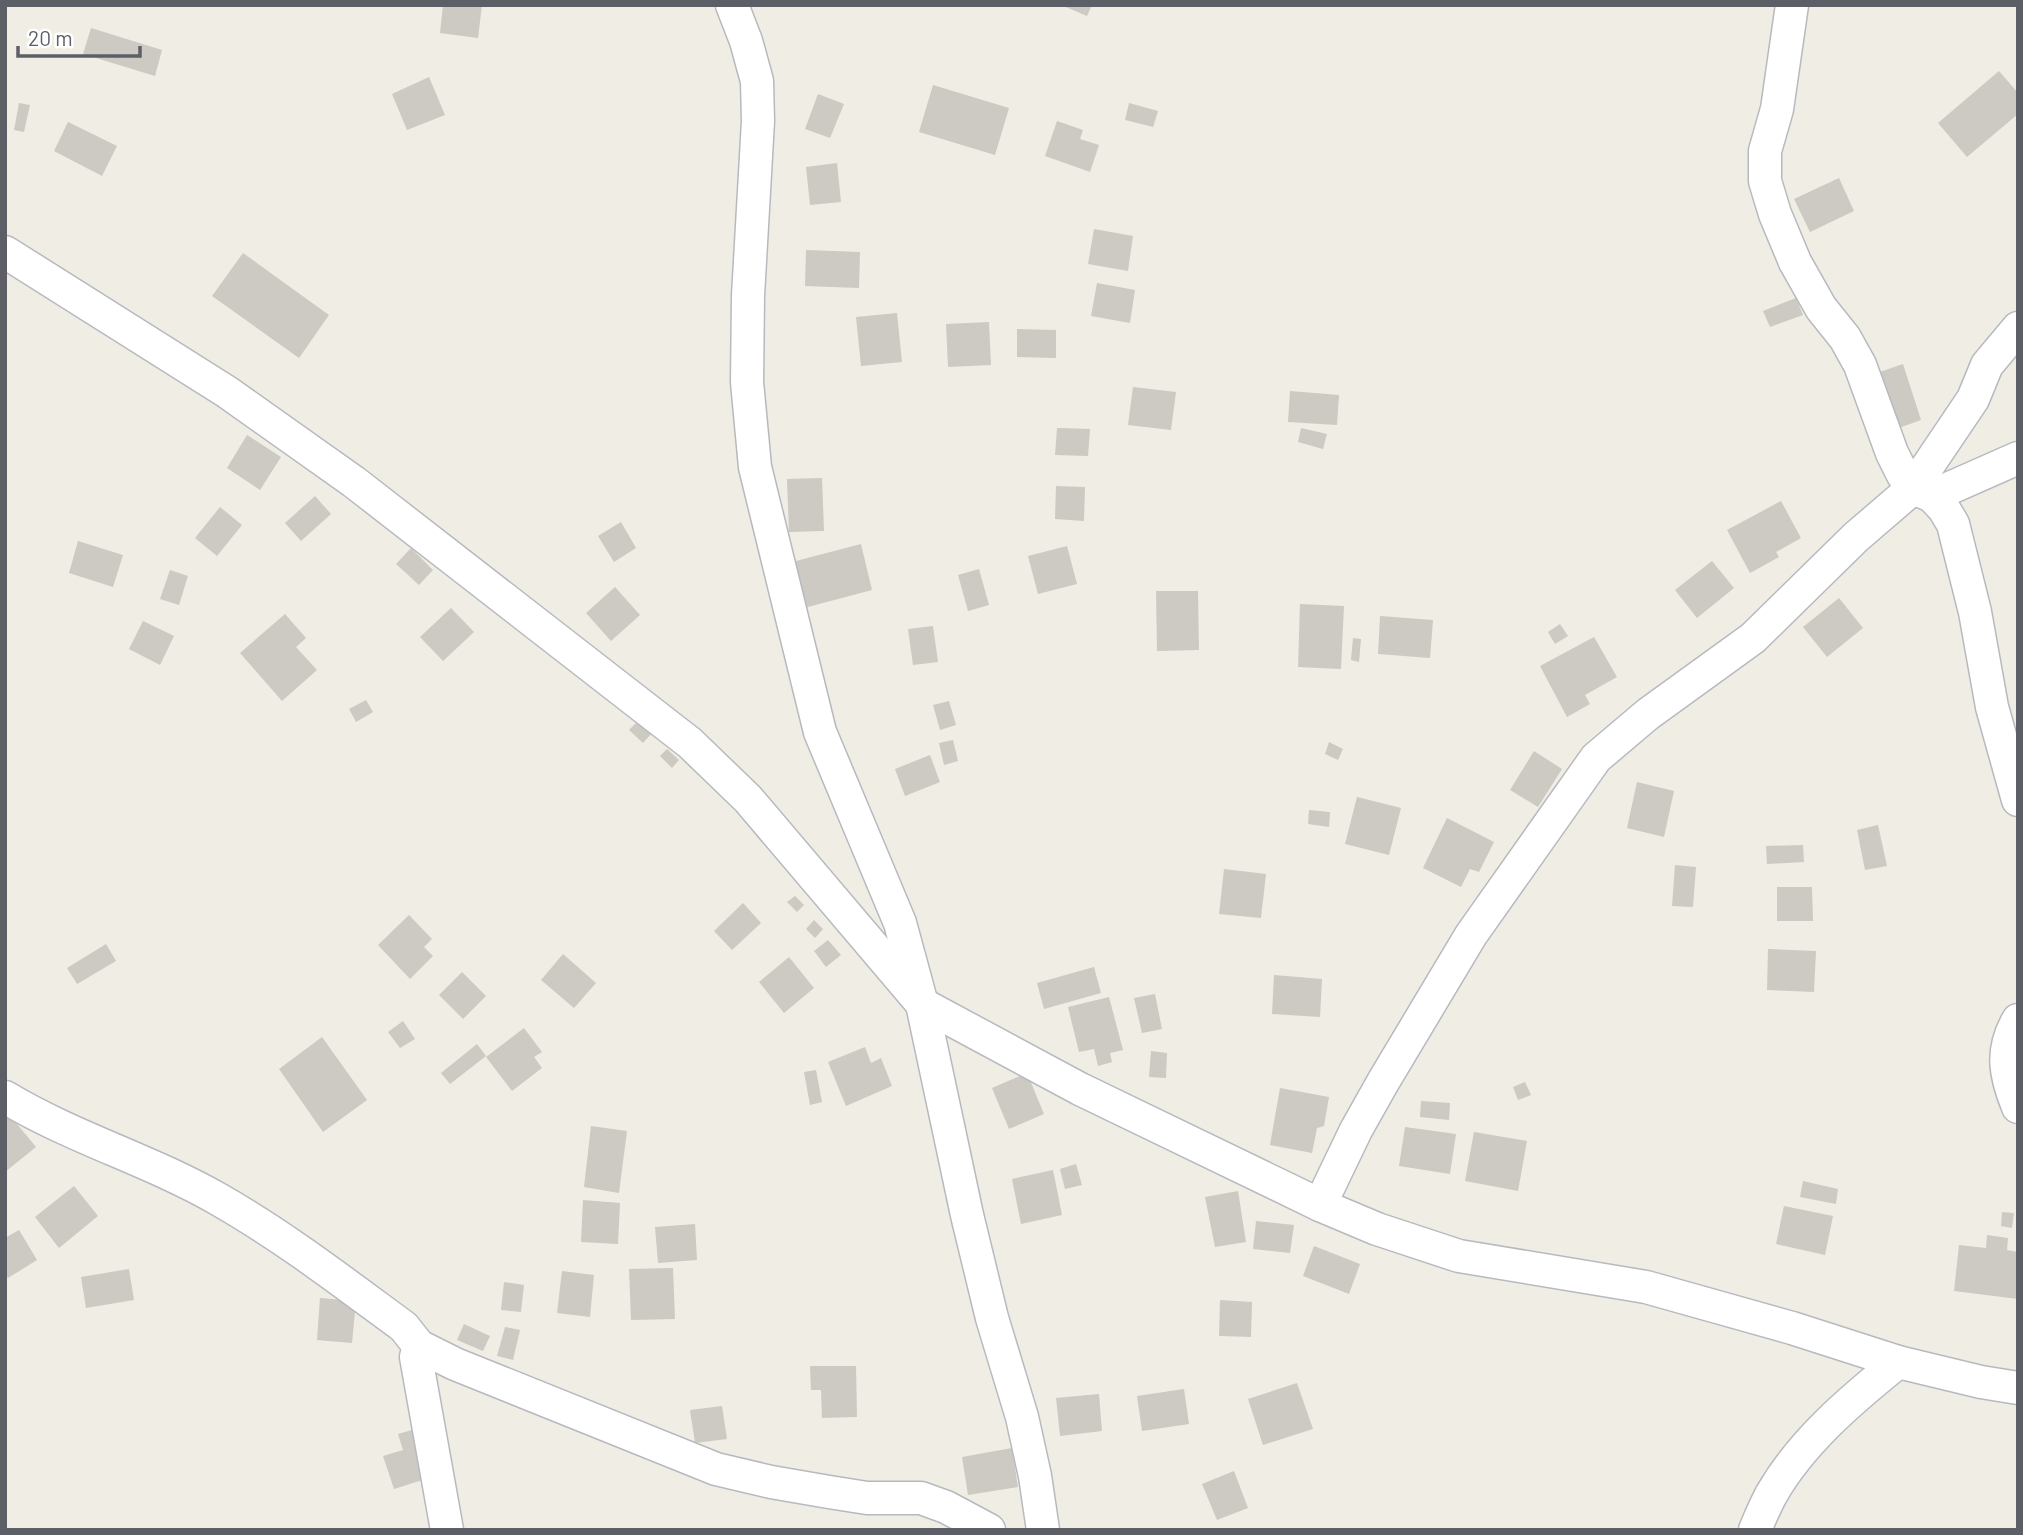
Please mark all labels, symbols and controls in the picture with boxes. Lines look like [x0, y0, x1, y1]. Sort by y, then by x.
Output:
scale bar [18, 14, 140, 58]
text: 20 m [28, 25, 73, 50]

